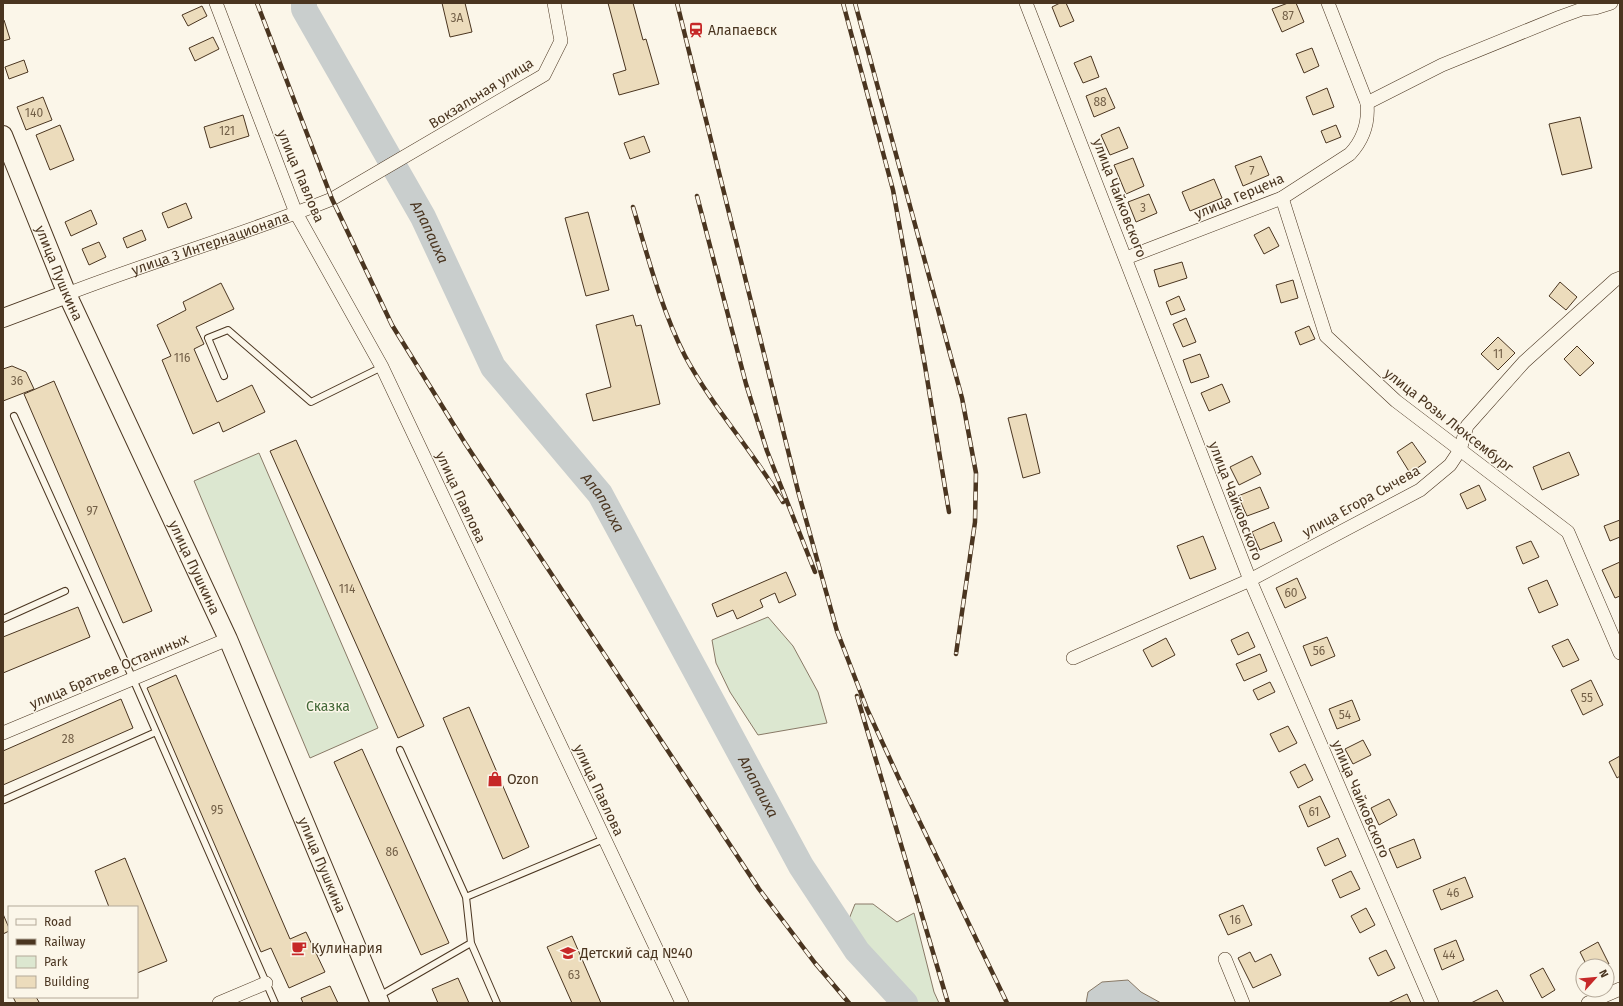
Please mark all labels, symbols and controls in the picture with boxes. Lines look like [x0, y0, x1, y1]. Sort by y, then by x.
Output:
house number: 87 [1282, 9, 1294, 23]
house number: 3А [451, 11, 464, 25]
station icon: Алапаевск [687, 21, 705, 39]
place label: Алапаевск [708, 22, 778, 39]
street label: Вокзальная улица [426, 54, 537, 132]
house number: 88 [1093, 95, 1107, 109]
house number: 140 [25, 106, 43, 120]
house number: 121 [219, 124, 235, 138]
street label: улица Павлова [273, 127, 328, 225]
street label: улица Чайковского [1089, 136, 1150, 260]
house number: 7 [1249, 164, 1255, 178]
street label: улица Герцена [1192, 170, 1287, 223]
water label: Алапаиха [406, 197, 452, 266]
house number: 3 [1140, 201, 1146, 215]
street label: улица 3 Интернационала [129, 208, 292, 279]
street label: улица Пушкина [31, 223, 86, 324]
house number: 11 [1493, 347, 1503, 361]
house number: 116 [174, 351, 190, 365]
street label: улица Розы Люксембург [1381, 365, 1517, 476]
house number: 36 [11, 374, 23, 388]
street label: улица Чайковского [1205, 439, 1266, 563]
street label: улица Павлова [432, 449, 489, 546]
street label: улица Егора Сычева [1299, 462, 1423, 541]
water label: Алапаиха [576, 468, 628, 536]
house number: 97 [86, 504, 98, 518]
street label: улица Пушкина [165, 518, 223, 617]
house number: 114 [339, 582, 356, 596]
house number: 60 [1284, 586, 1298, 600]
street label: улица Братьев Останиных [27, 630, 191, 713]
house number: 56 [1313, 644, 1325, 658]
house number: 55 [1581, 691, 1593, 705]
park label: Сказка [306, 698, 350, 715]
house number: 54 [1339, 708, 1352, 722]
house number: 28 [62, 732, 75, 746]
street label: улица Чайковского [1328, 738, 1393, 861]
street label: улица Павлова [570, 742, 627, 839]
water label: Алапаиха [734, 752, 782, 821]
shop icon: Ozon [486, 770, 504, 788]
place label: Ozon [507, 771, 539, 788]
house number: 95 [211, 803, 223, 817]
house number: 61 [1308, 805, 1320, 819]
street label: улица Пушкина [294, 815, 349, 915]
house number: 86 [385, 845, 399, 859]
house number: 46 [1447, 886, 1459, 900]
legend [8, 906, 138, 998]
house number: 16 [1229, 913, 1241, 927]
text: Road [44, 915, 72, 929]
text: Railway [44, 935, 85, 949]
cafe icon: Кулинария [290, 939, 308, 957]
place label: Кулинария [311, 940, 383, 957]
school or university icon: Детский сад №40 [559, 944, 577, 962]
place label: Детский сад №40 [579, 945, 693, 962]
house number: 44 [1443, 948, 1456, 962]
text: Park [44, 955, 68, 969]
north arrow [1575, 958, 1615, 998]
text: N [1596, 967, 1611, 980]
house number: 63 [568, 968, 580, 982]
text: Building [44, 975, 90, 989]

